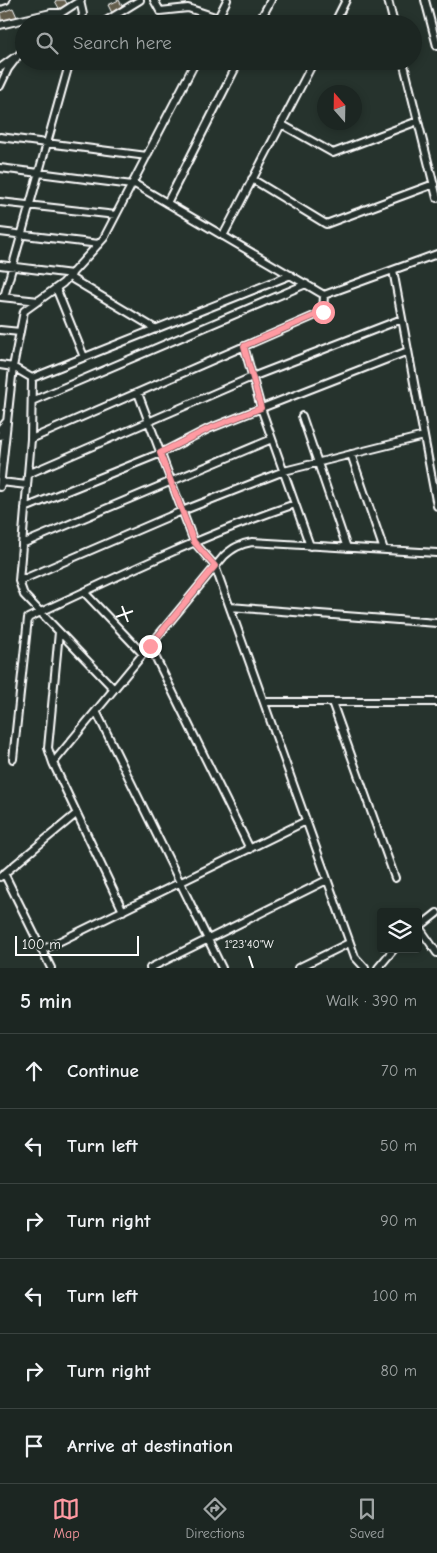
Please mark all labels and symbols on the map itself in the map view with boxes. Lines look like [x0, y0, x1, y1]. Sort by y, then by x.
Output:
north arrow [317, 85, 362, 130]
route start [312, 301, 335, 324]
route end [139, 635, 162, 658]
scale bar [15, 933, 139, 956]
text: 1°23'40"W [224, 937, 274, 951]

